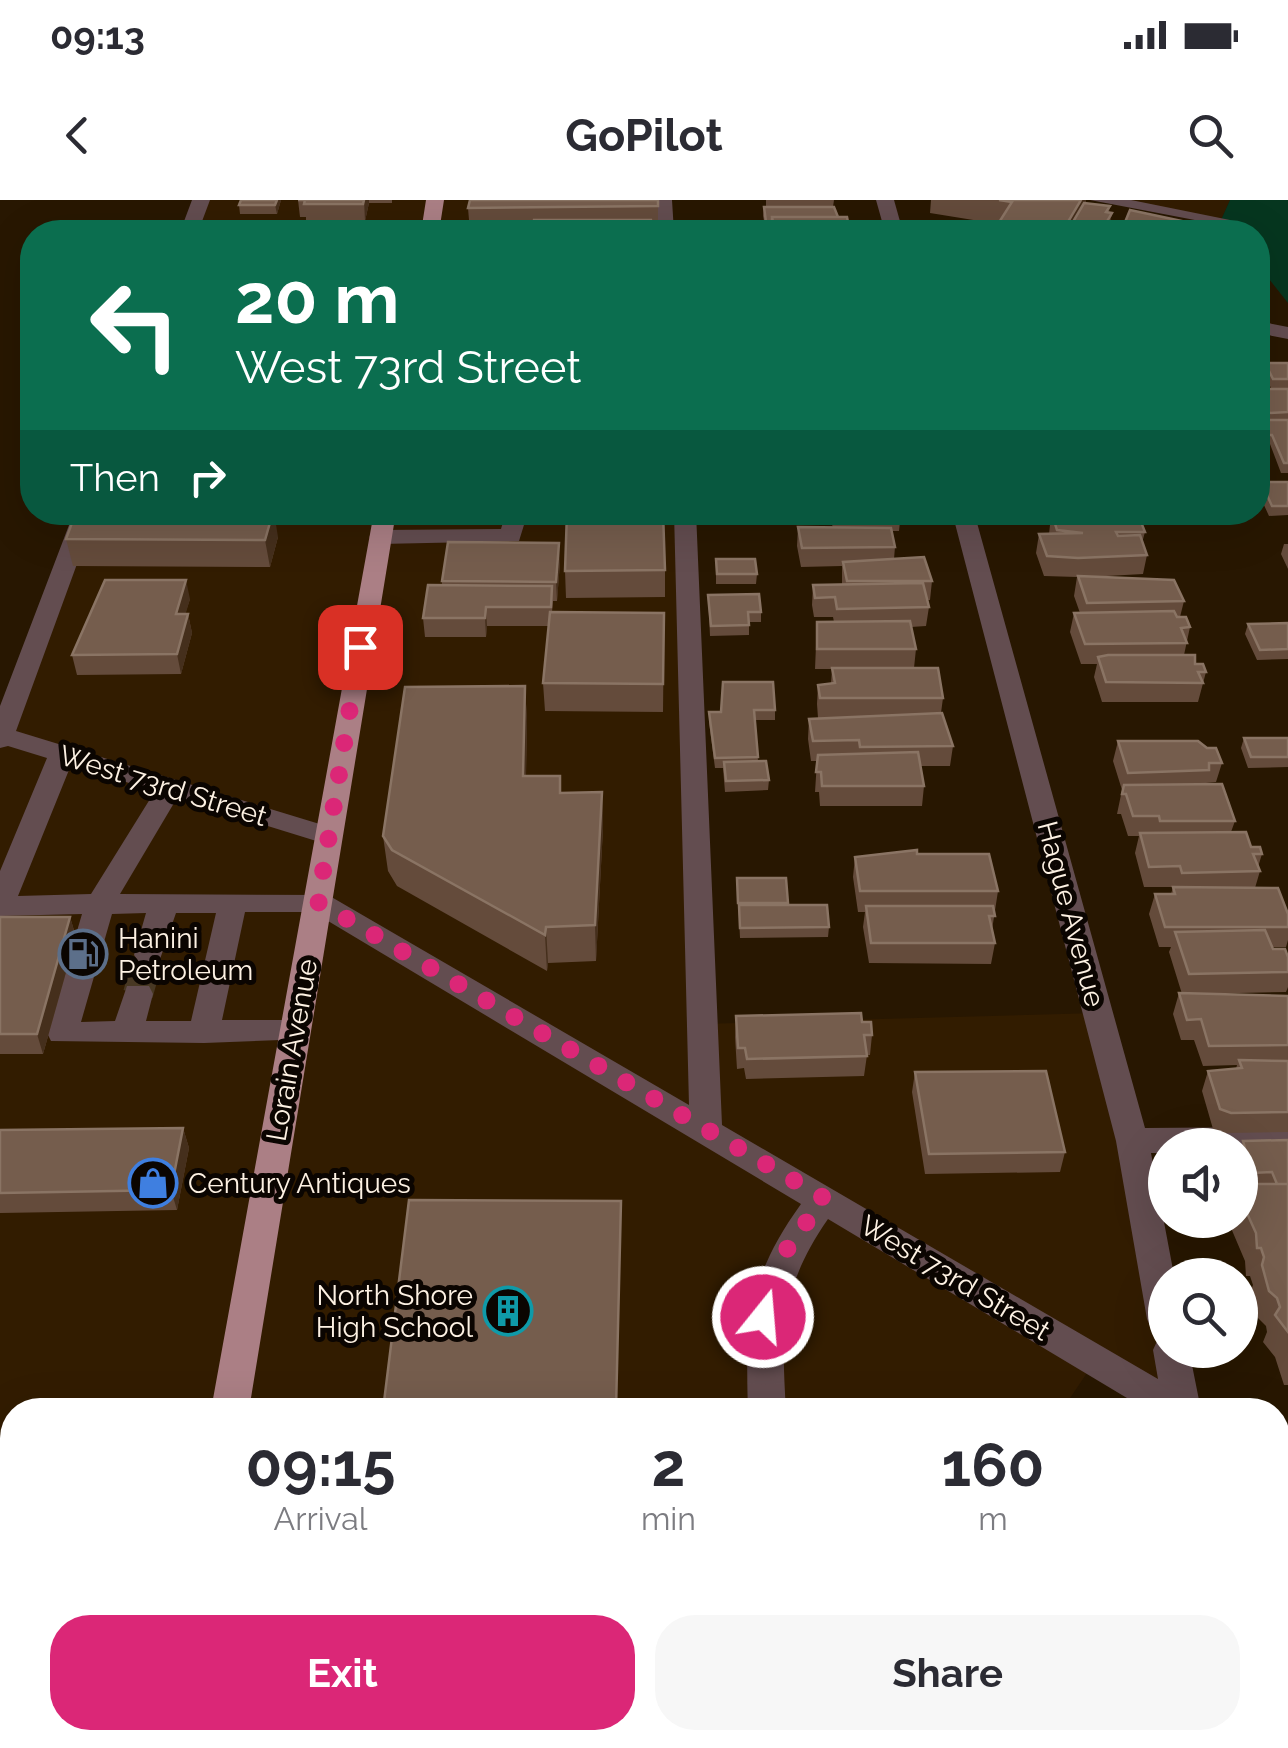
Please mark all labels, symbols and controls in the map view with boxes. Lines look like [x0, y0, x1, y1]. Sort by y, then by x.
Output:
text: 09:13 [50, 13, 145, 58]
icon: back [50, 108, 105, 163]
icon: search [1183, 108, 1238, 163]
text: GoPilot [565, 109, 723, 162]
text: 20 m [235, 257, 399, 339]
icon: left [70, 260, 200, 390]
text: West 73rd Street [235, 341, 581, 394]
icon: right [180, 450, 235, 505]
text: Then [70, 455, 160, 500]
pin [318, 605, 403, 690]
icon: arrive [333, 620, 388, 675]
street label: West 73rd Street [55, 739, 271, 833]
street label: Hague Avenue [1030, 818, 1112, 1010]
place label: Hanini Petroleum [118, 922, 253, 987]
fuel station icon: Hanini Petroleum [57, 928, 109, 980]
street label: Lorain Avenue [260, 956, 324, 1144]
map controls [1148, 1128, 1258, 1368]
button: sound [1148, 1128, 1258, 1238]
shop icon: Century Antiques [127, 1157, 179, 1209]
place label: Century Antiques [188, 1167, 411, 1200]
street label: West 73rd Street [854, 1208, 1056, 1348]
button: search [1148, 1258, 1258, 1368]
position arrow [711, 1265, 815, 1369]
place label: North Shore High School [316, 1279, 473, 1344]
building icon: North Shore High School [482, 1285, 534, 1337]
text: 09:15 [246, 1430, 395, 1500]
text: 2 [652, 1430, 685, 1500]
text: 160 [942, 1430, 1044, 1500]
text: Arrival [274, 1500, 367, 1537]
text: min [641, 1500, 696, 1537]
text: m [978, 1500, 1008, 1537]
button: Exit [50, 1615, 635, 1730]
button: Share [655, 1615, 1240, 1730]

